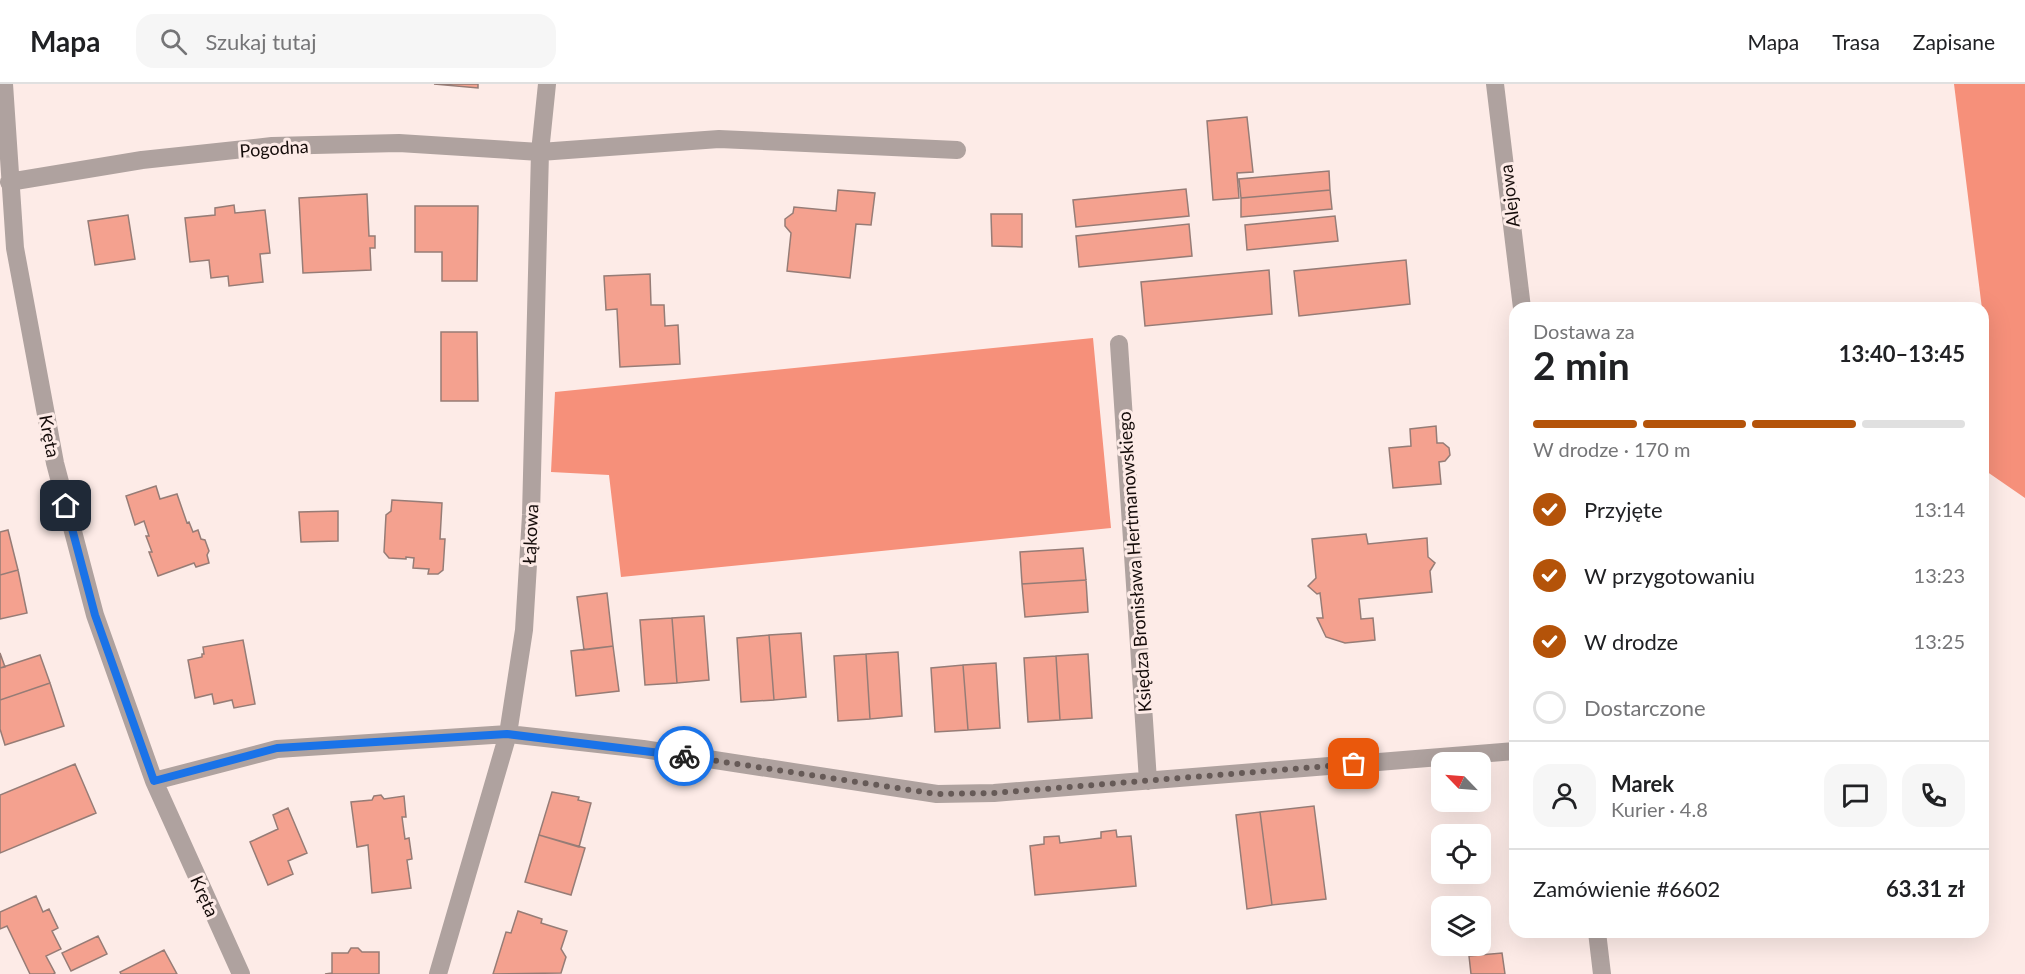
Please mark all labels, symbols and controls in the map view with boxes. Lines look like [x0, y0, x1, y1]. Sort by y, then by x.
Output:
search box [136, 14, 556, 68]
text: Mapa [30, 24, 100, 58]
icon: search [157, 25, 190, 58]
text: Szukaj tutaj [205, 28, 316, 55]
text: Mapa [1747, 29, 1799, 54]
text: Trasa [1832, 29, 1880, 54]
text: Zapisane [1913, 29, 1995, 54]
street label: Pogodna [239, 135, 309, 161]
street label: Alejowa [1494, 163, 1524, 229]
text: Dostawa za [1533, 319, 1635, 343]
text: 13:40–13:45 [1839, 340, 1965, 367]
text: 2 min [1533, 342, 1630, 388]
street label: Księdza Bronisława Hertmanowskiego [1113, 411, 1155, 713]
street label: Kręta [35, 413, 65, 459]
text: W drodze · 170 m [1533, 437, 1690, 461]
pin [40, 480, 91, 531]
icon: home [49, 489, 82, 522]
icon: check [1533, 493, 1566, 526]
text: Przyjęte [1584, 496, 1663, 523]
text: 13:14 [1914, 497, 1965, 521]
street label: Łąkowa [517, 503, 543, 565]
icon: check [1533, 559, 1566, 592]
text: W przygotowaniu [1584, 562, 1755, 589]
text: 13:23 [1914, 563, 1965, 587]
icon: check [1533, 625, 1566, 658]
text: W drodze [1584, 628, 1678, 655]
text: 13:25 [1914, 629, 1965, 653]
text: Dostarczone [1584, 694, 1706, 721]
courier [654, 726, 714, 786]
pin [1328, 738, 1379, 789]
icon: bike [668, 740, 701, 773]
icon: bag [1337, 747, 1370, 780]
north arrow [1431, 752, 1491, 812]
map controls [1431, 752, 1491, 956]
button: person [1533, 764, 1596, 827]
button: chat [1824, 764, 1887, 827]
button: phone [1902, 764, 1965, 827]
text: Marek [1611, 770, 1674, 797]
text: Kurier · 4.8 [1611, 797, 1708, 821]
button: locate [1431, 824, 1491, 884]
street label: Kręta [186, 872, 224, 920]
text: Zamówienie #6602 [1533, 875, 1720, 902]
text: 63.31 zł [1886, 875, 1965, 902]
button: layers [1431, 896, 1491, 956]

